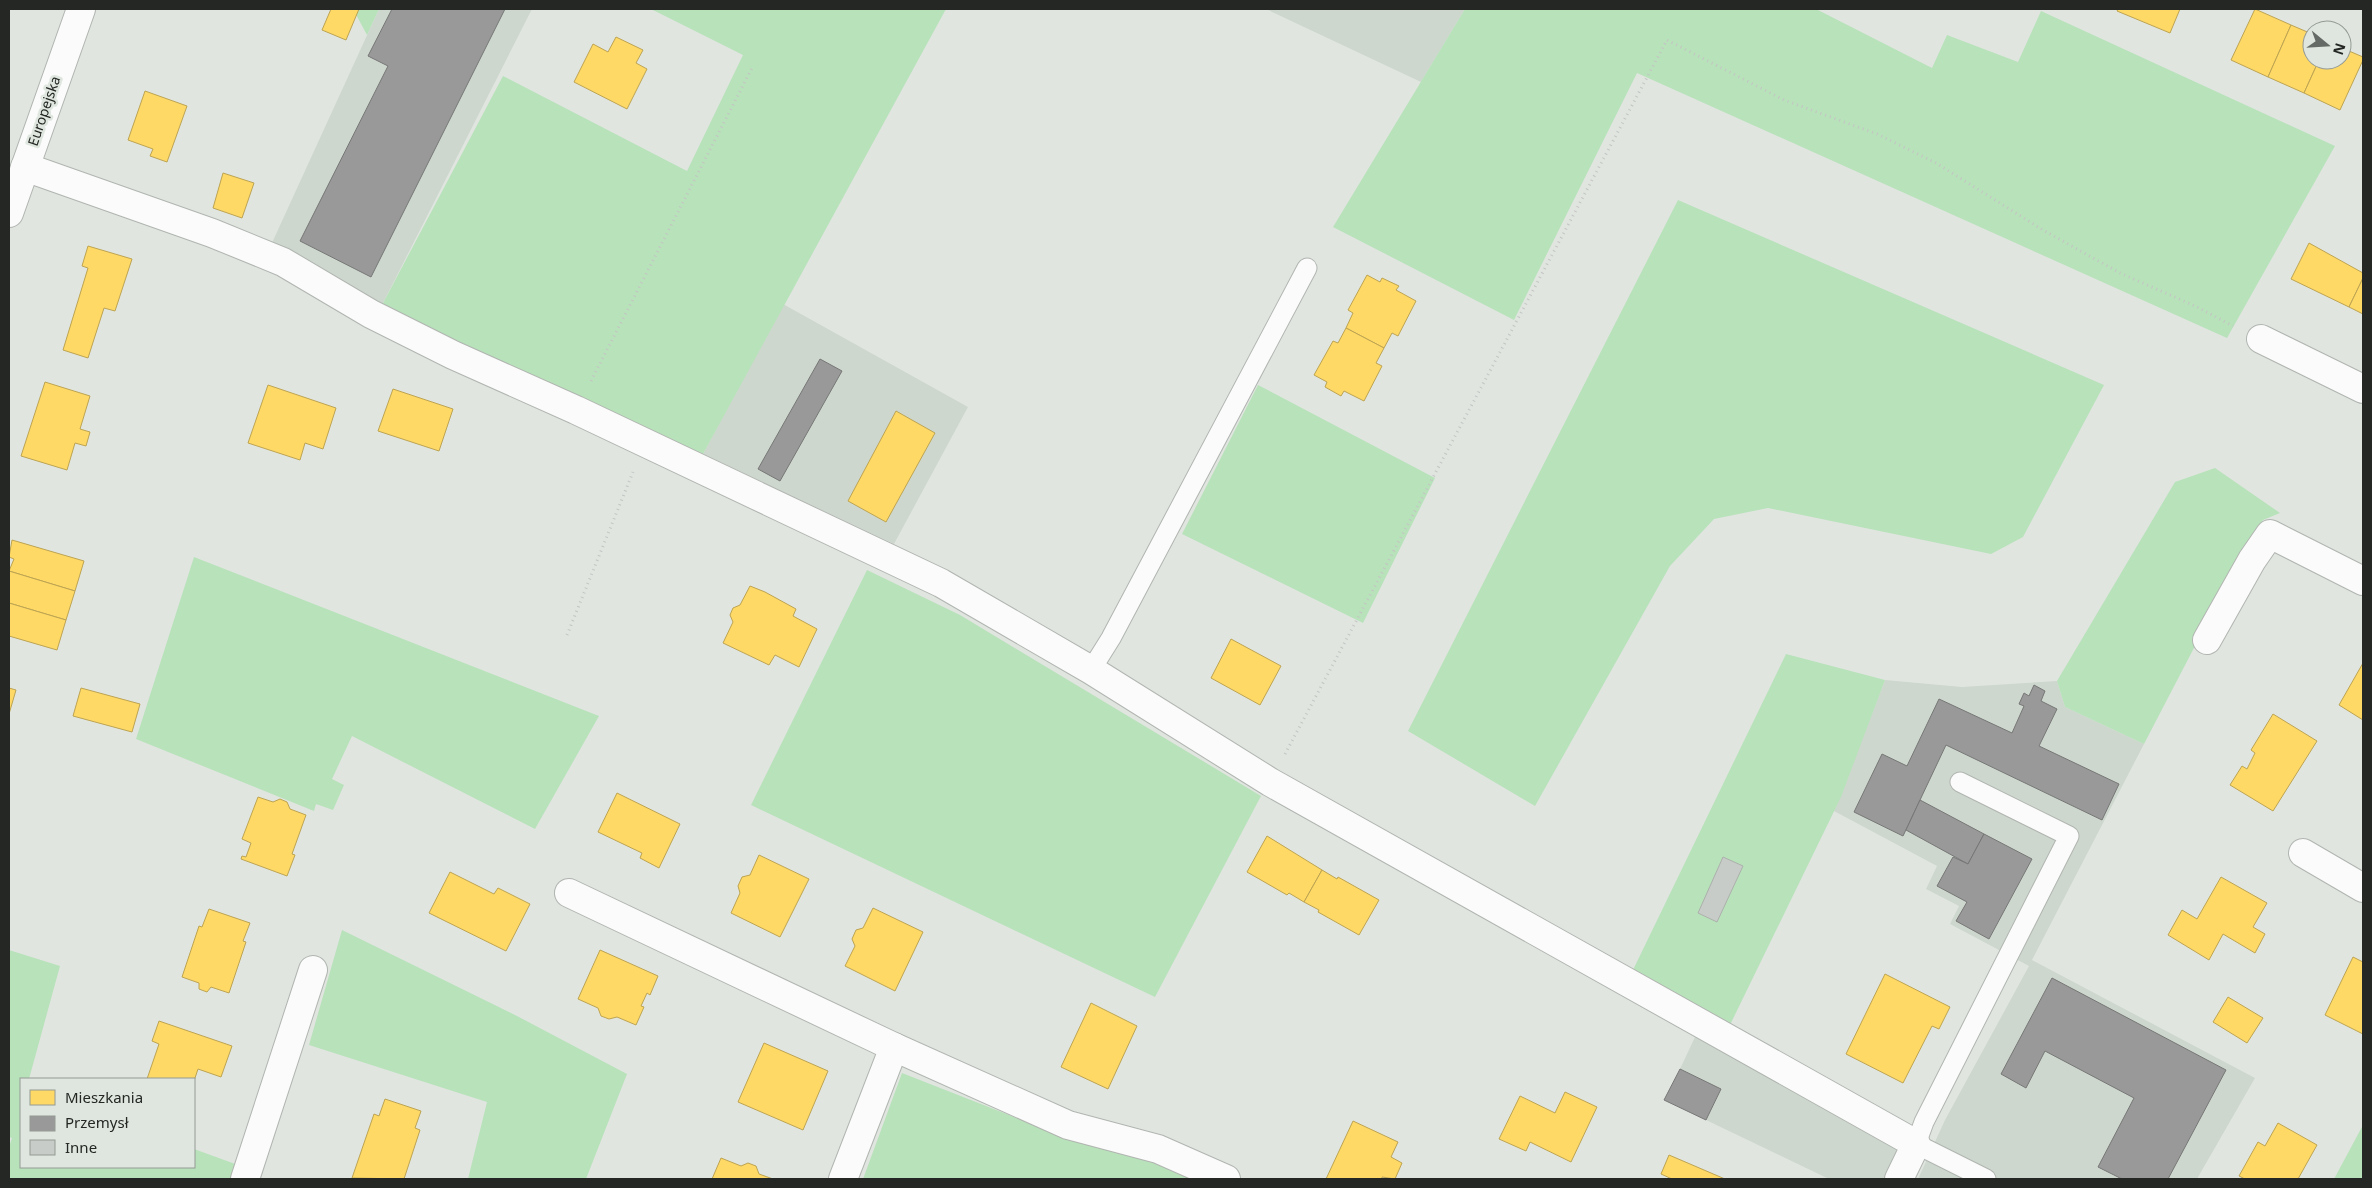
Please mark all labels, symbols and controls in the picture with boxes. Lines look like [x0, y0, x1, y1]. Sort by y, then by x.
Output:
north arrow [2302, 20, 2352, 70]
text: N [2329, 41, 2351, 58]
street label: Europejska [23, 73, 64, 148]
legend [20, 1078, 195, 1168]
text: Mieszkania [65, 1087, 143, 1107]
text: Przemysł [65, 1112, 129, 1132]
text: Inne [65, 1137, 97, 1157]

